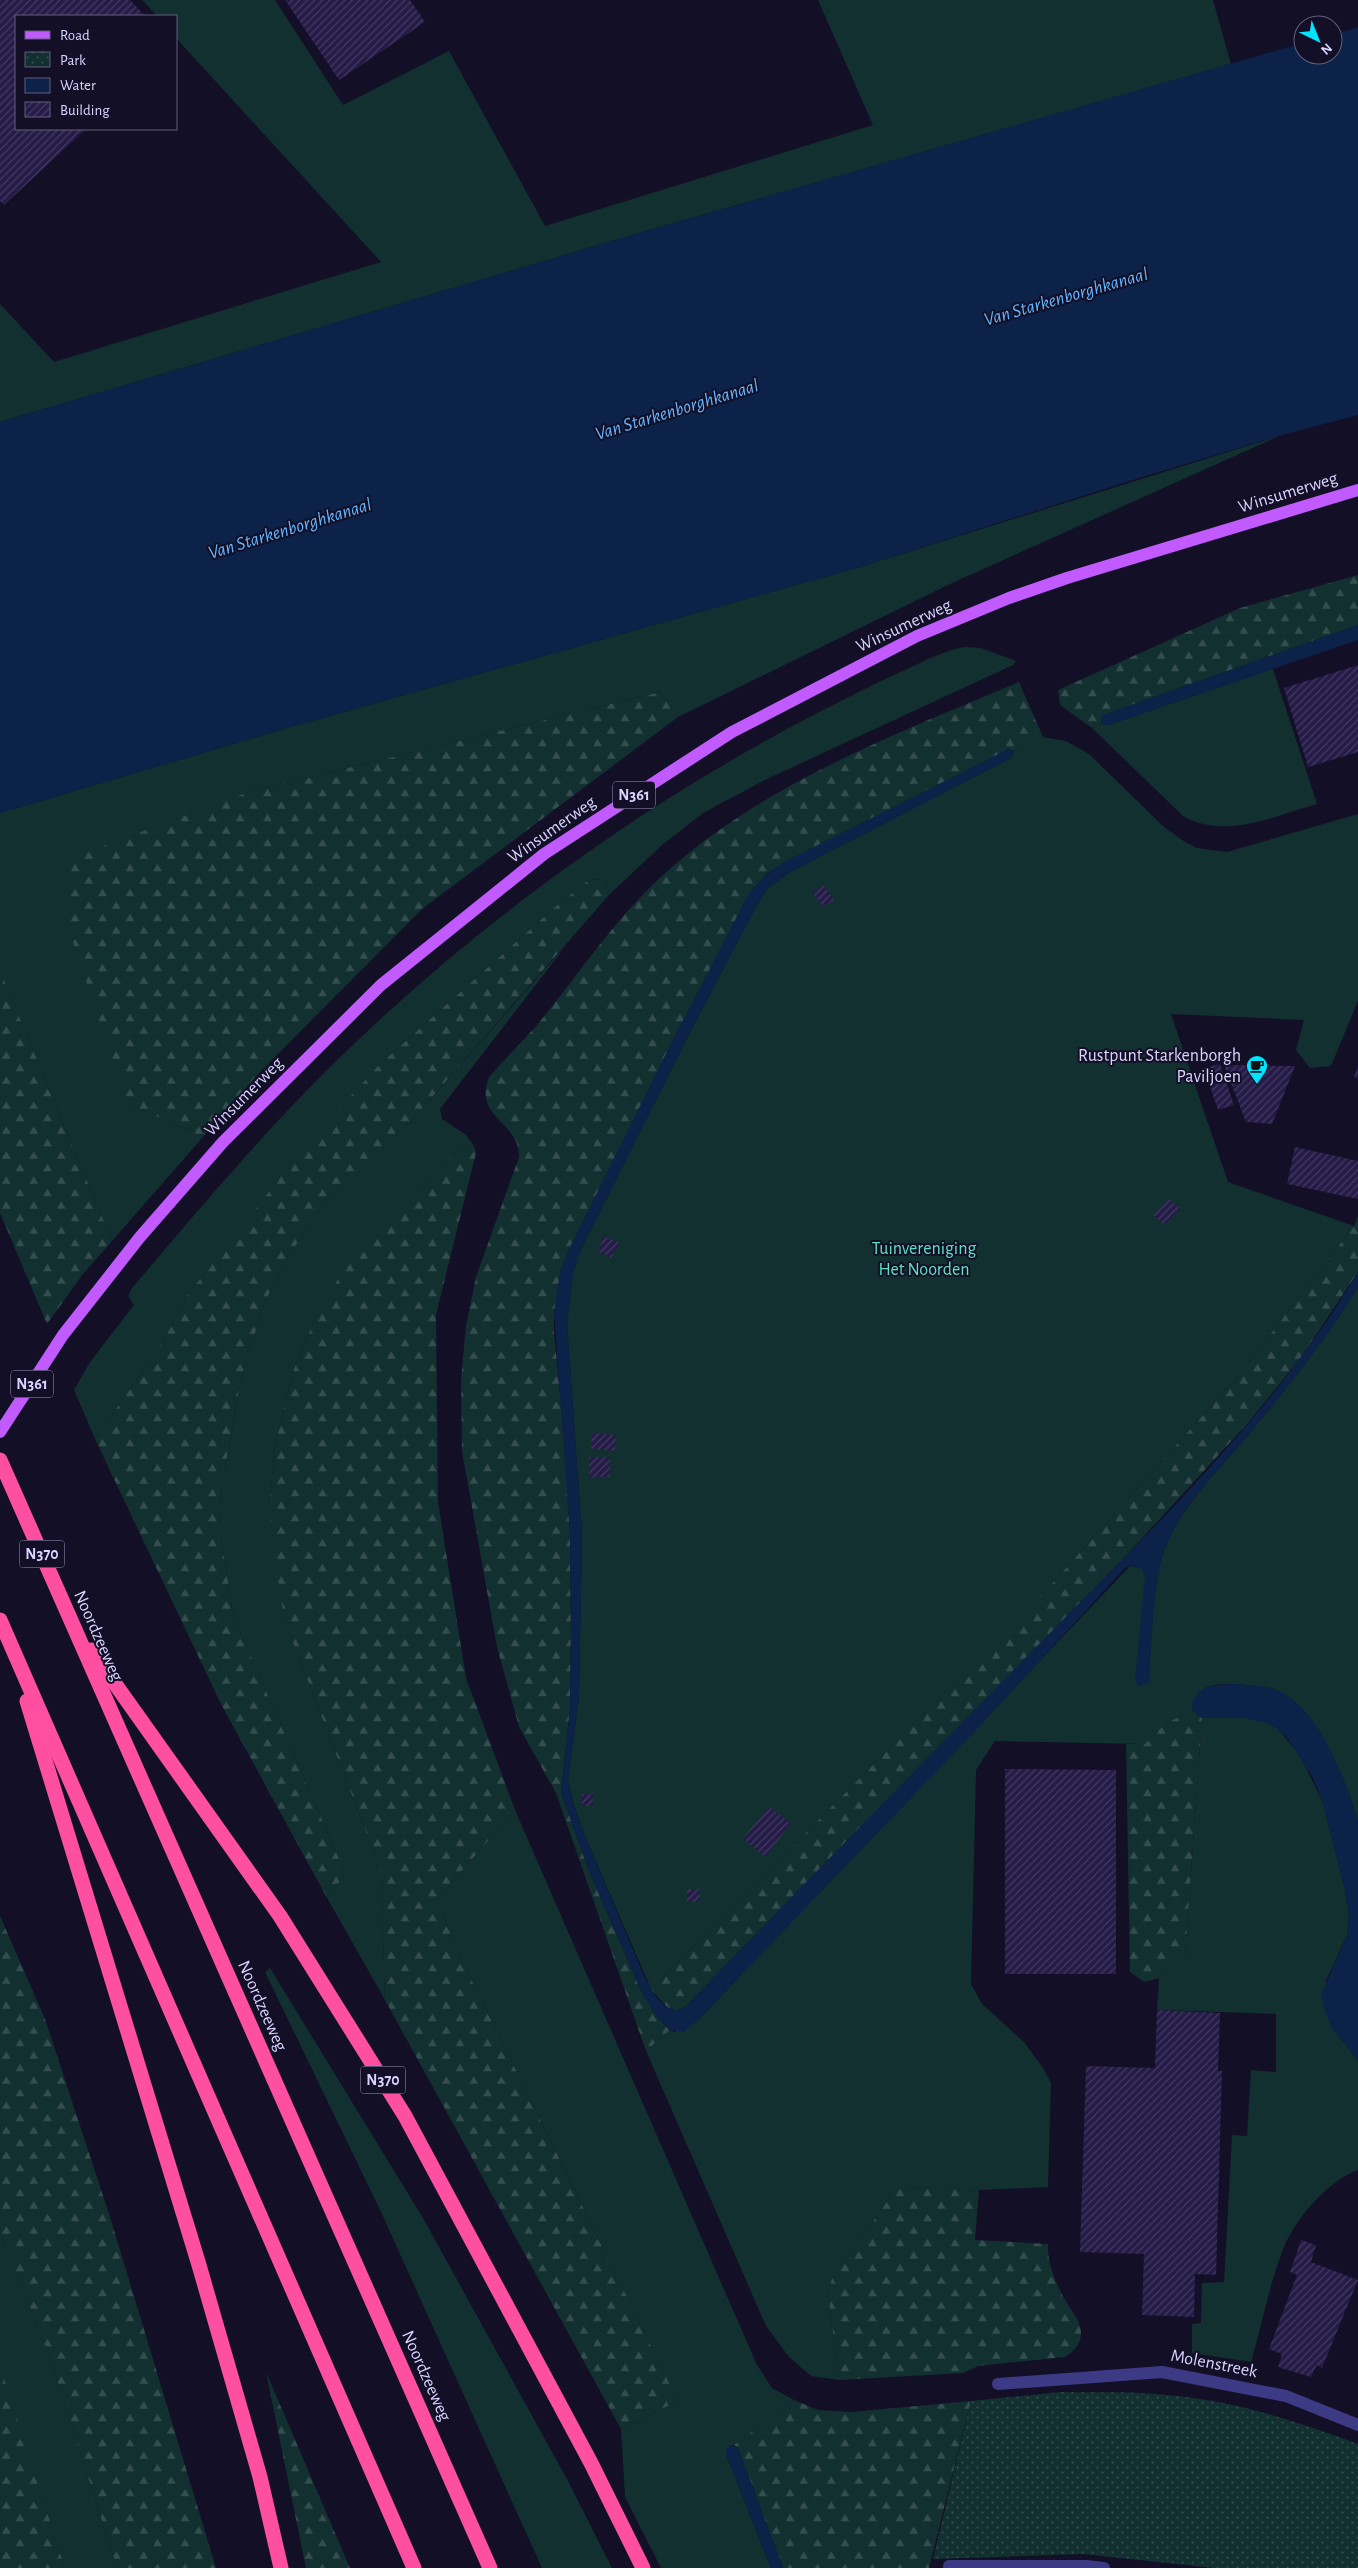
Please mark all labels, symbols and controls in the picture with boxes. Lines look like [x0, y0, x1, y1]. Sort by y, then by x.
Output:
legend [15, 15, 178, 130]
north arrow [1293, 15, 1343, 65]
text: Road [60, 28, 90, 43]
text: N [1318, 40, 1335, 57]
text: Park [60, 53, 86, 68]
text: Water [60, 78, 96, 93]
text: Building [60, 103, 110, 118]
water label: Van Starkenborghkanaal [982, 264, 1151, 330]
water label: Van Starkenborghkanaal [593, 376, 761, 444]
street label: Winsumerweg [1236, 469, 1340, 517]
water label: Van Starkenborghkanaal [206, 495, 374, 563]
street label: Winsumerweg [854, 596, 955, 656]
road number: N361 [613, 782, 655, 808]
street label: Winsumerweg [505, 793, 599, 867]
place label: Rustpunt Starkenborgh Paviljoen [1078, 1047, 1241, 1086]
street label: Winsumerweg [201, 1054, 287, 1140]
cafe icon: Rustpunt Starkenborgh Paviljoen [1245, 1054, 1269, 1085]
park label: Tuinvereniging Het Noorden [872, 1240, 977, 1279]
road number: N361 [11, 1370, 53, 1398]
road number: N370 [20, 1540, 64, 1568]
street label: Noordzeeweg [70, 1588, 126, 1684]
street label: Noordzeeweg [234, 1958, 290, 2054]
road number: N370 [360, 2066, 406, 2094]
street label: Noordzeeweg [398, 2328, 454, 2424]
street label: Molenstreek [1169, 2347, 1260, 2381]

